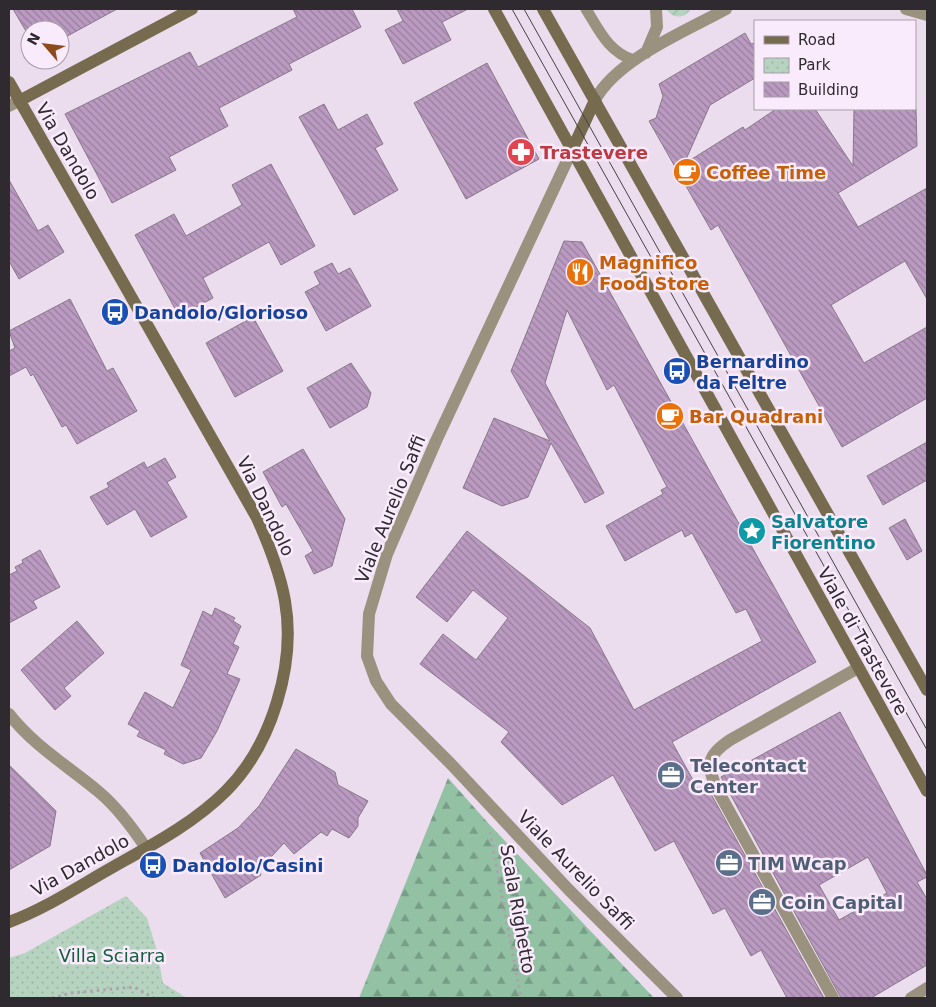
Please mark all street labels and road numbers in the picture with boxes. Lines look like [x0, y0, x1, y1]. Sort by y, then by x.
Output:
street label: Via Dandolo [32, 99, 104, 203]
street label: Viale Aurelio Saffi [351, 432, 429, 586]
street label: Via Dandolo [233, 453, 299, 559]
street label: Viale di Trastevere [814, 563, 912, 719]
street label: Viale Aurelio Saffi [514, 806, 638, 934]
street label: Via Dandolo [27, 830, 133, 900]
street label: Scala Righetto [496, 843, 540, 975]

